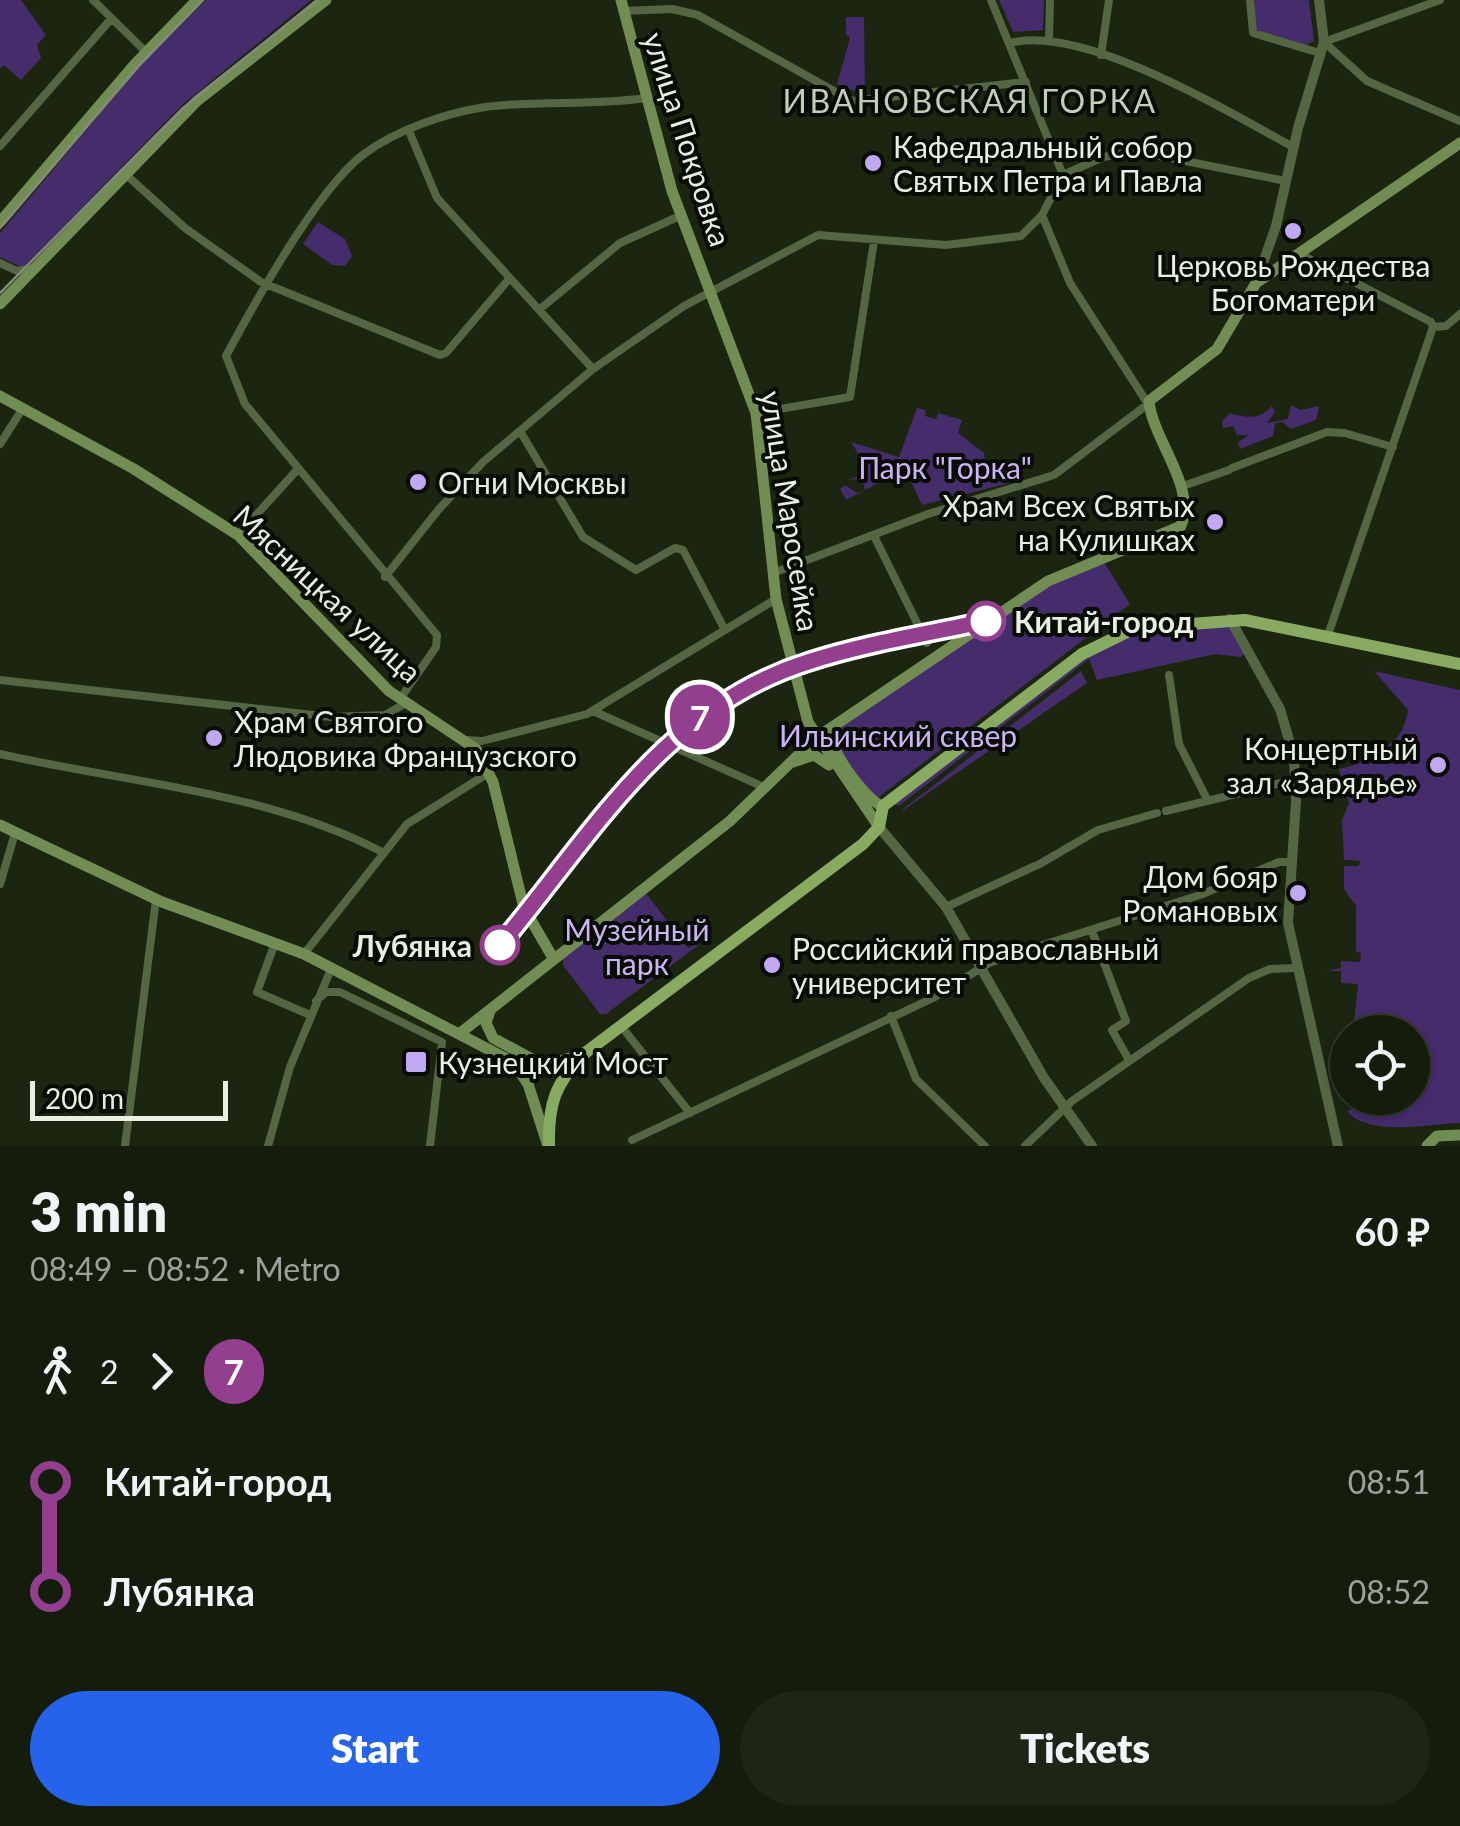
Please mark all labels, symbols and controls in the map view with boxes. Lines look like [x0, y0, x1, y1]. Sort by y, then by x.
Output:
street label: улица Покровка [636, 27, 740, 251]
district label: ИВАНОВСКАЯ ГОРКА [782, 81, 1158, 120]
place label: Кафедральный собор Святых Петра и Павла [893, 128, 1203, 198]
marker: Кафедральный собор Святых Петра и Павла [862, 152, 884, 174]
marker: Церковь Рождества Богоматери [1282, 220, 1304, 242]
place label: Церковь Рождества Богоматери [1156, 247, 1430, 317]
street label: улица Маросейка [754, 388, 828, 634]
park label: Парк "Горка" [858, 449, 1032, 485]
place label: Огни Москвы [438, 464, 627, 500]
marker: Огни Москвы [407, 471, 429, 493]
place label: Храм Всех Святых на Кулишках [943, 487, 1195, 557]
street label: Мясницкая улица [227, 497, 429, 689]
marker: Храм Всех Святых на Кулишках [1204, 511, 1226, 533]
marker: Китай-город [967, 602, 1005, 640]
place label: Китай-город [1014, 603, 1194, 639]
line badge: 7 [668, 684, 732, 750]
text: 7 [690, 696, 710, 738]
place label: Храм Святого Людовика Французского [233, 703, 577, 773]
park label: Ильинский сквер [779, 717, 1017, 753]
marker: Храм Святого Людовика Французского [203, 727, 225, 749]
place label: Концертный зал «Зарядье» [1226, 730, 1418, 800]
marker: Концертный зал «Зарядье» [1427, 754, 1449, 776]
place label: Дом бояр Романовых [1122, 858, 1278, 928]
marker: Дом бояр Романовых [1287, 882, 1309, 904]
park label: Музейный парк [564, 911, 710, 981]
marker: Лубянка [481, 926, 519, 964]
place label: Лубянка [352, 927, 472, 963]
place label: Российский православный университет [792, 930, 1159, 1000]
marker: Российский православный университет [761, 954, 783, 976]
map controls [1330, 1015, 1430, 1115]
button: locate [1330, 1015, 1430, 1115]
place label: Кузнецкий Мост [438, 1044, 668, 1080]
marker: Кузнецкий Мост [403, 1049, 429, 1075]
scale bar [30, 1076, 228, 1120]
text: 200 m [45, 1081, 124, 1115]
text: 3 min [30, 1178, 167, 1244]
text: 60 ₽ [1355, 1208, 1430, 1254]
text: 08:49 – 08:52 · Metro [30, 1249, 341, 1288]
icon: walk [30, 1344, 85, 1399]
icon: forward [134, 1344, 189, 1399]
text: 7 [224, 1350, 244, 1392]
text: 2 [100, 1352, 119, 1391]
text: Китай-город [104, 1458, 331, 1504]
text: 08:51 [1348, 1462, 1430, 1501]
text: Лубянка [104, 1568, 255, 1614]
text: 08:52 [1348, 1572, 1430, 1611]
button: Start [30, 1691, 720, 1806]
button: Tickets [740, 1691, 1430, 1806]

